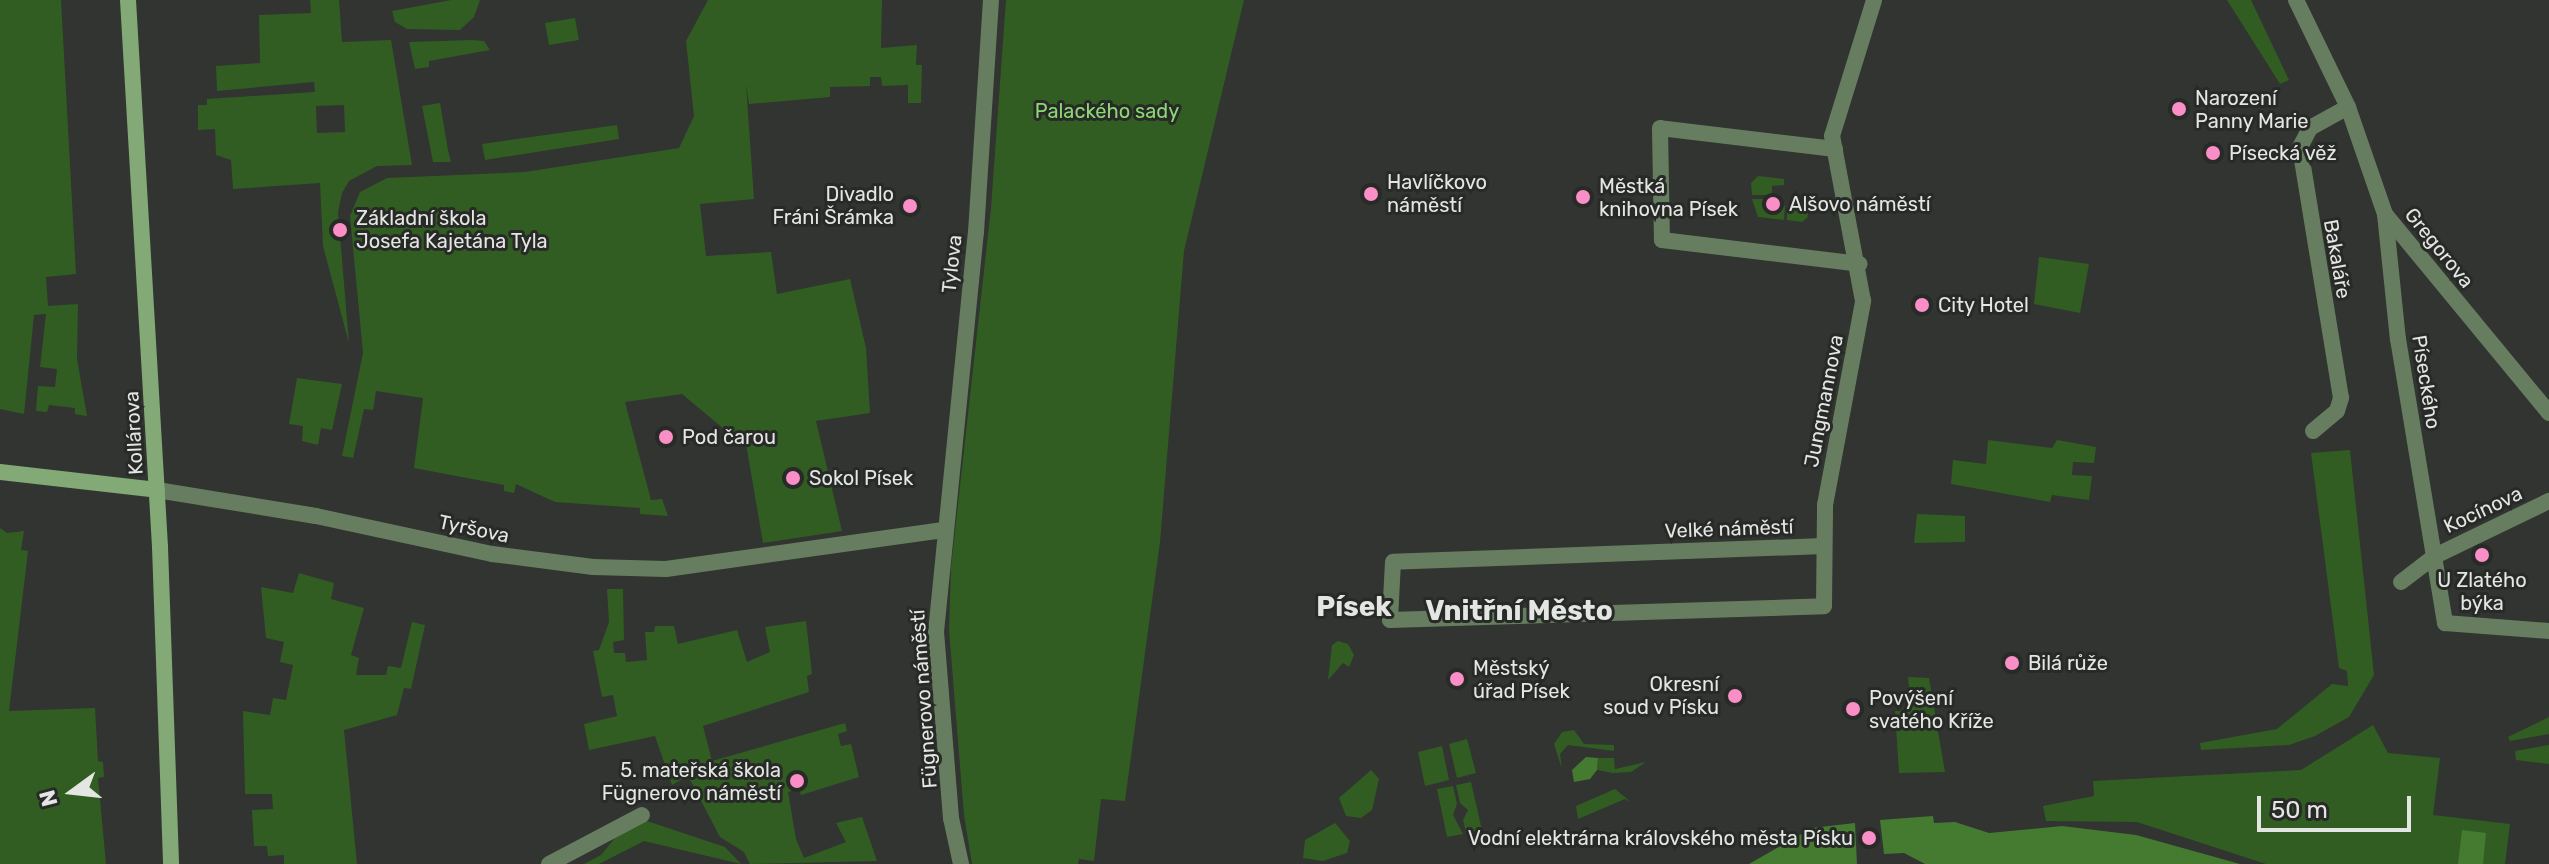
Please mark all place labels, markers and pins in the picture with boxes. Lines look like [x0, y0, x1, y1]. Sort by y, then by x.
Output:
place label: Narození Panny Marie [2195, 86, 2309, 133]
marker: Narození Panny Marie [2170, 100, 2188, 118]
place label: Písecká věž [2229, 141, 2337, 165]
marker: Písecká věž [2204, 144, 2222, 162]
place label: Havlíčkovo náměstí [1387, 170, 1487, 217]
place label: Městká knihovna Písek [1599, 174, 1738, 221]
place label: Divadlo Fráni Šrámka [772, 182, 894, 229]
marker: Havlíčkovo náměstí [1362, 185, 1380, 203]
marker: Městká knihovna Písek [1574, 188, 1592, 206]
place label: Alšovo náměstí [1789, 192, 1931, 216]
marker: Alšovo náměstí [1764, 195, 1782, 213]
marker: Divadlo Fráni Šrámka [901, 197, 919, 215]
place label: Základní škola Josefa Kajetána Tyla [356, 206, 548, 253]
marker: Základní škola Josefa Kajetána Tyla [331, 221, 349, 239]
place label: City Hotel [1938, 293, 2029, 317]
marker: City Hotel [1913, 296, 1931, 314]
place label: Pod čarou [682, 425, 776, 449]
marker: Pod čarou [657, 428, 675, 446]
place label: Sokol Písek [809, 466, 913, 490]
marker: Sokol Písek [784, 469, 802, 487]
marker: U Zlatého býka [2473, 546, 2491, 564]
place label: U Zlatého býka [2437, 568, 2527, 615]
place label: Bilá růže [2028, 651, 2108, 675]
marker: Bilá růže [2003, 654, 2021, 672]
place label: Městský úřad Písek [1473, 656, 1570, 703]
marker: Městský úřad Písek [1448, 670, 1466, 688]
place label: Okresní soud v Písku [1602, 672, 1719, 719]
place label: Povýšení svatého Kříže [1869, 686, 1994, 733]
marker: Okresní soud v Písku [1726, 687, 1744, 705]
marker: Povýšení svatého Kříže [1844, 700, 1862, 718]
place label: 5. mateřská škola Fügnerovo náměstí [602, 758, 781, 805]
marker: 5. mateřská škola Fügnerovo náměstí [788, 772, 806, 790]
place label: Vodní elektrárna královského města Písku [1468, 826, 1853, 850]
marker: Vodní elektrárna královského města Písku [1860, 829, 1878, 847]

